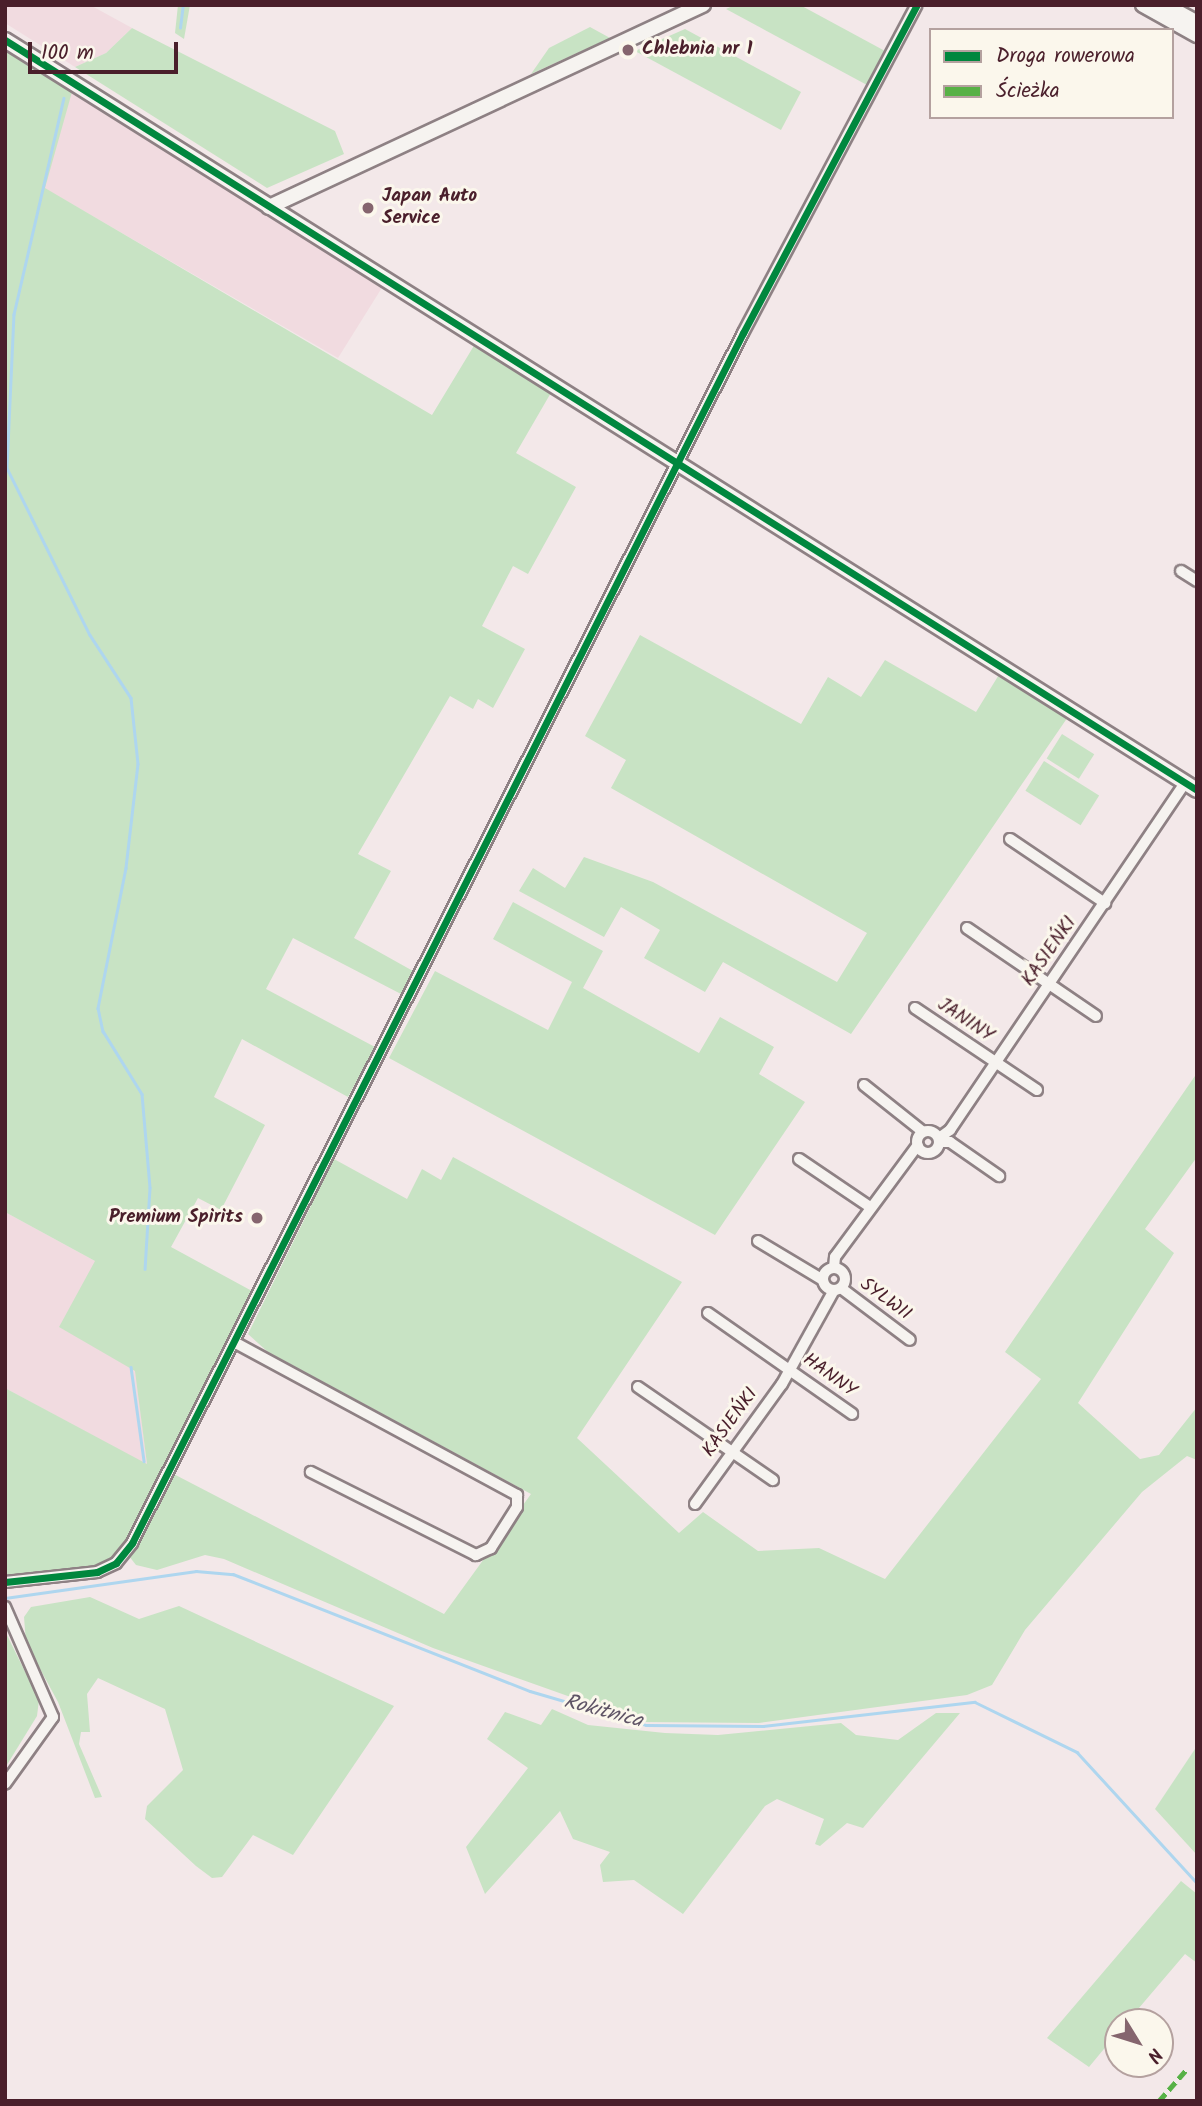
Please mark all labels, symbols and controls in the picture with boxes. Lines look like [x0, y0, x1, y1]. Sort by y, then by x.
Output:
scale bar [32, 28, 182, 72]
legend [929, 28, 1174, 119]
text: 100 m [41, 37, 94, 70]
place label: Chlebnia nr 1 [642, 39, 752, 61]
text: Droga rowerowa [996, 40, 1135, 73]
marker: Chlebnia nr 1 [620, 42, 636, 58]
text: Ścieżka [996, 75, 1060, 108]
place label: Japan Auto Service [382, 186, 477, 230]
marker: Japan Auto Service [360, 200, 376, 216]
street label: KASIEŃKI [1018, 913, 1082, 991]
street label: JANINY [933, 994, 997, 1048]
place label: Premium Spirits [109, 1207, 243, 1229]
marker: Premium Spirits [249, 1210, 265, 1226]
street label: SYLWII [855, 1274, 915, 1326]
street label: HANNY [798, 1349, 860, 1403]
street label: KASIEŃKI [698, 1384, 764, 1462]
water label: Rokitnica [561, 1689, 645, 1735]
north arrow [1104, 2008, 1174, 2078]
text: N [1138, 2041, 1169, 2069]

